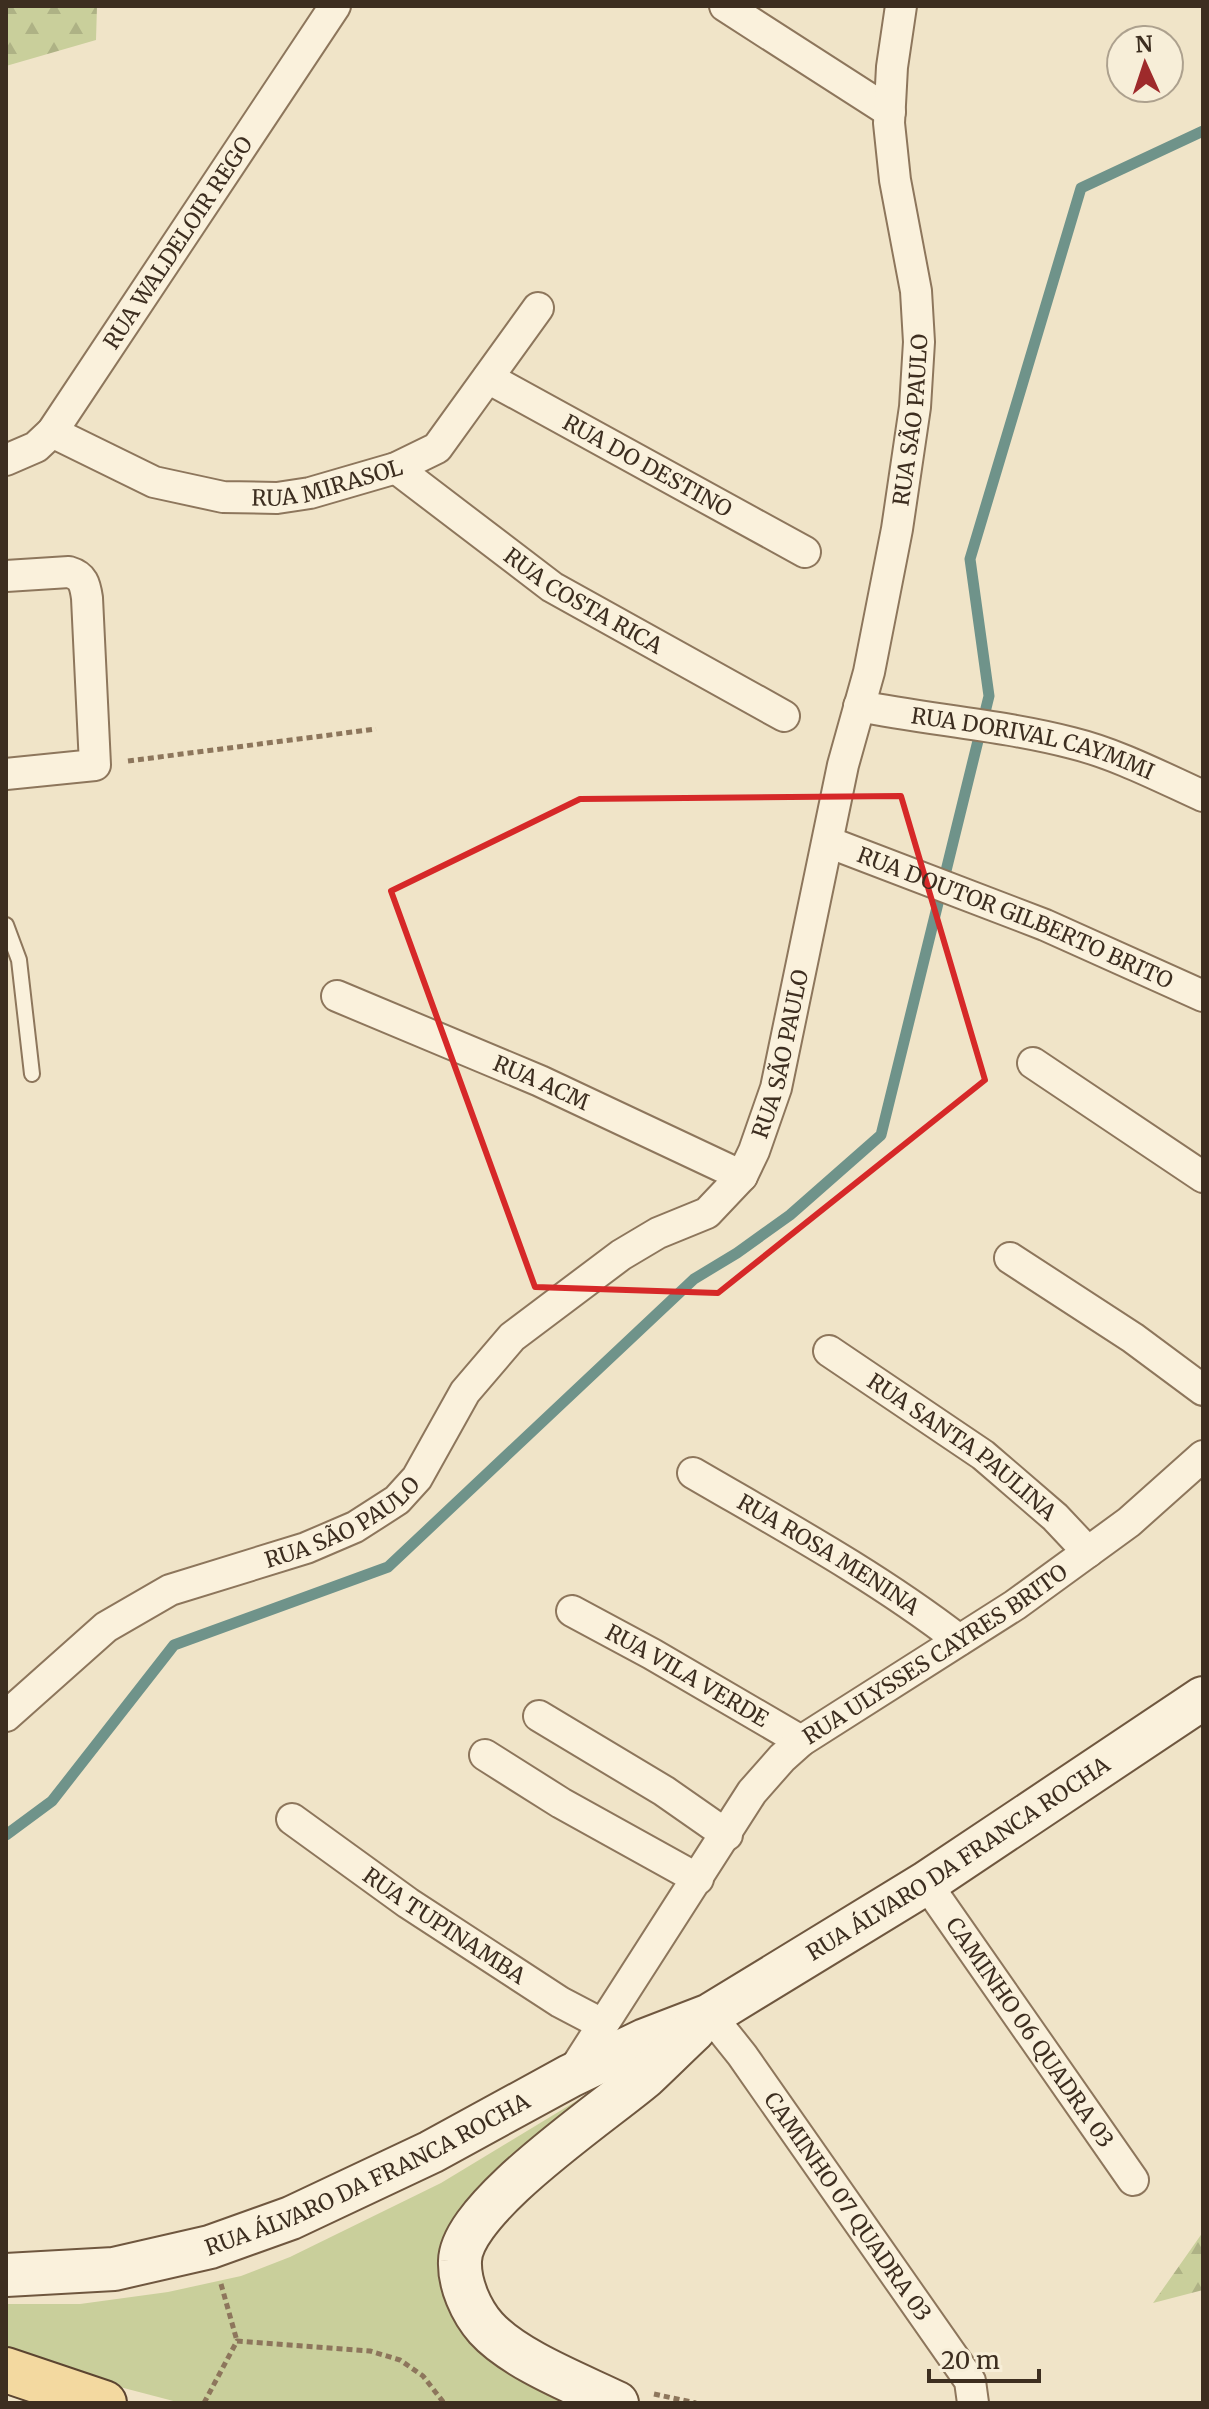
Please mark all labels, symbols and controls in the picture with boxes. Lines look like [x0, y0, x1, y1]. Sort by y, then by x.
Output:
north arrow [1105, 24, 1185, 104]
text: N [1135, 30, 1154, 58]
street label: RUA WALDELOIR REGO [97, 131, 259, 354]
street label: RUA SÃO PAULO [887, 333, 933, 508]
street label: RUA DO DESTINO [558, 408, 737, 523]
street label: RUA MIRASOL [251, 453, 406, 512]
street label: RUA COSTA RICA [498, 541, 668, 660]
street label: RUA DORIVAL CAYMMI [909, 701, 1159, 786]
street label: RUA DOUTOR GILBERTO BRITO [853, 841, 1178, 995]
street label: RUA SÃO PAULO [746, 967, 814, 1142]
street label: RUA ACM [489, 1049, 594, 1116]
street label: RUA SANTA PAULINA [862, 1367, 1063, 1526]
street label: RUA SÃO PAULO [261, 1470, 426, 1574]
street label: RUA ROSA MENINA [732, 1488, 925, 1621]
street label: RUA ULYSSES CAYRES BRITO [797, 1557, 1073, 1750]
street label: RUA VILA VERDE [601, 1618, 774, 1733]
street label: RUA ÁLVARO DA FRANCA ROCHA [801, 1750, 1115, 1967]
street label: RUA TUPINAMBA [358, 1861, 531, 1990]
street label: CAMINHO 06 QUADRA 03 [940, 1912, 1120, 2153]
street label: CAMINHO 07 QUADRA 03 [758, 2086, 938, 2326]
street label: RUA ÁLVARO DA FRANCA ROCHA [201, 2087, 535, 2262]
scale bar [929, 2333, 1039, 2383]
text: 20 m [941, 2345, 1000, 2376]

